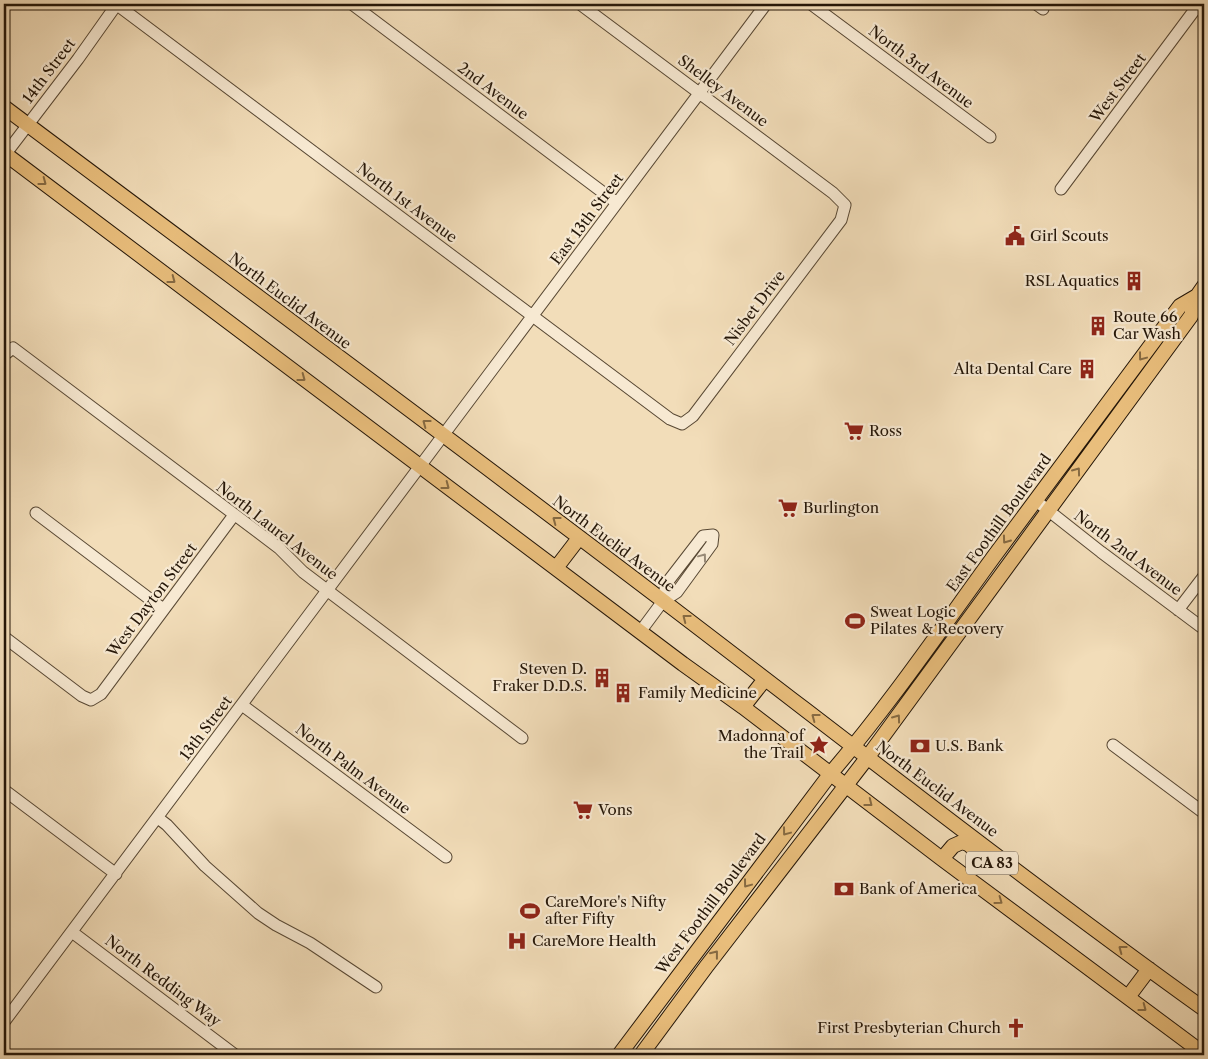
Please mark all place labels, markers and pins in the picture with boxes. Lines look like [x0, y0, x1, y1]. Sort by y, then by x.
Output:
public building icon: Girl Scouts [1004, 225, 1026, 247]
place label: Girl Scouts [1030, 226, 1109, 245]
building icon: RSL Aquatics [1123, 270, 1145, 292]
place label: RSL Aquatics [1025, 271, 1119, 290]
place label: Route 66 Car Wash [1113, 307, 1181, 343]
building icon: Route 66 Car Wash [1087, 315, 1109, 337]
building icon: Alta Dental Care [1076, 358, 1098, 380]
place label: Alta Dental Care [953, 359, 1072, 378]
supermarket icon: Ross [843, 420, 865, 442]
place label: Ross [869, 421, 902, 440]
supermarket icon: Burlington [777, 497, 799, 519]
place label: Burlington [803, 498, 880, 517]
place label: Sweat Logic Pilates & Recovery [870, 602, 1005, 638]
sports icon: Sweat Logic Pilates & Recovery [844, 610, 866, 632]
place label: Steven D. Fraker D.D.S. [492, 659, 587, 695]
building icon: Steven D. Fraker D.D.S. [591, 667, 613, 689]
building icon: Family Medicine [612, 682, 634, 704]
place label: Family Medicine [638, 683, 757, 702]
place label: Madonna of the Trail [718, 726, 806, 762]
place icon: Madonna of the Trail [808, 734, 830, 756]
bank icon: U.S. Bank [909, 735, 931, 757]
place label: U.S. Bank [935, 736, 1005, 755]
supermarket icon: Vons [572, 799, 594, 821]
place label: Vons [597, 800, 633, 819]
bank icon: Bank of America [833, 878, 855, 900]
place label: Bank of America [859, 879, 977, 898]
place label: CareMore's Nifty after Fifty [545, 892, 667, 928]
sports icon: CareMore's Nifty after Fifty [519, 900, 541, 922]
hospital icon: CareMore Health [506, 930, 528, 952]
place label: CareMore Health [532, 931, 657, 950]
church icon: First Presbyterian Church [1005, 1017, 1027, 1039]
place label: First Presbyterian Church [817, 1018, 1002, 1037]

